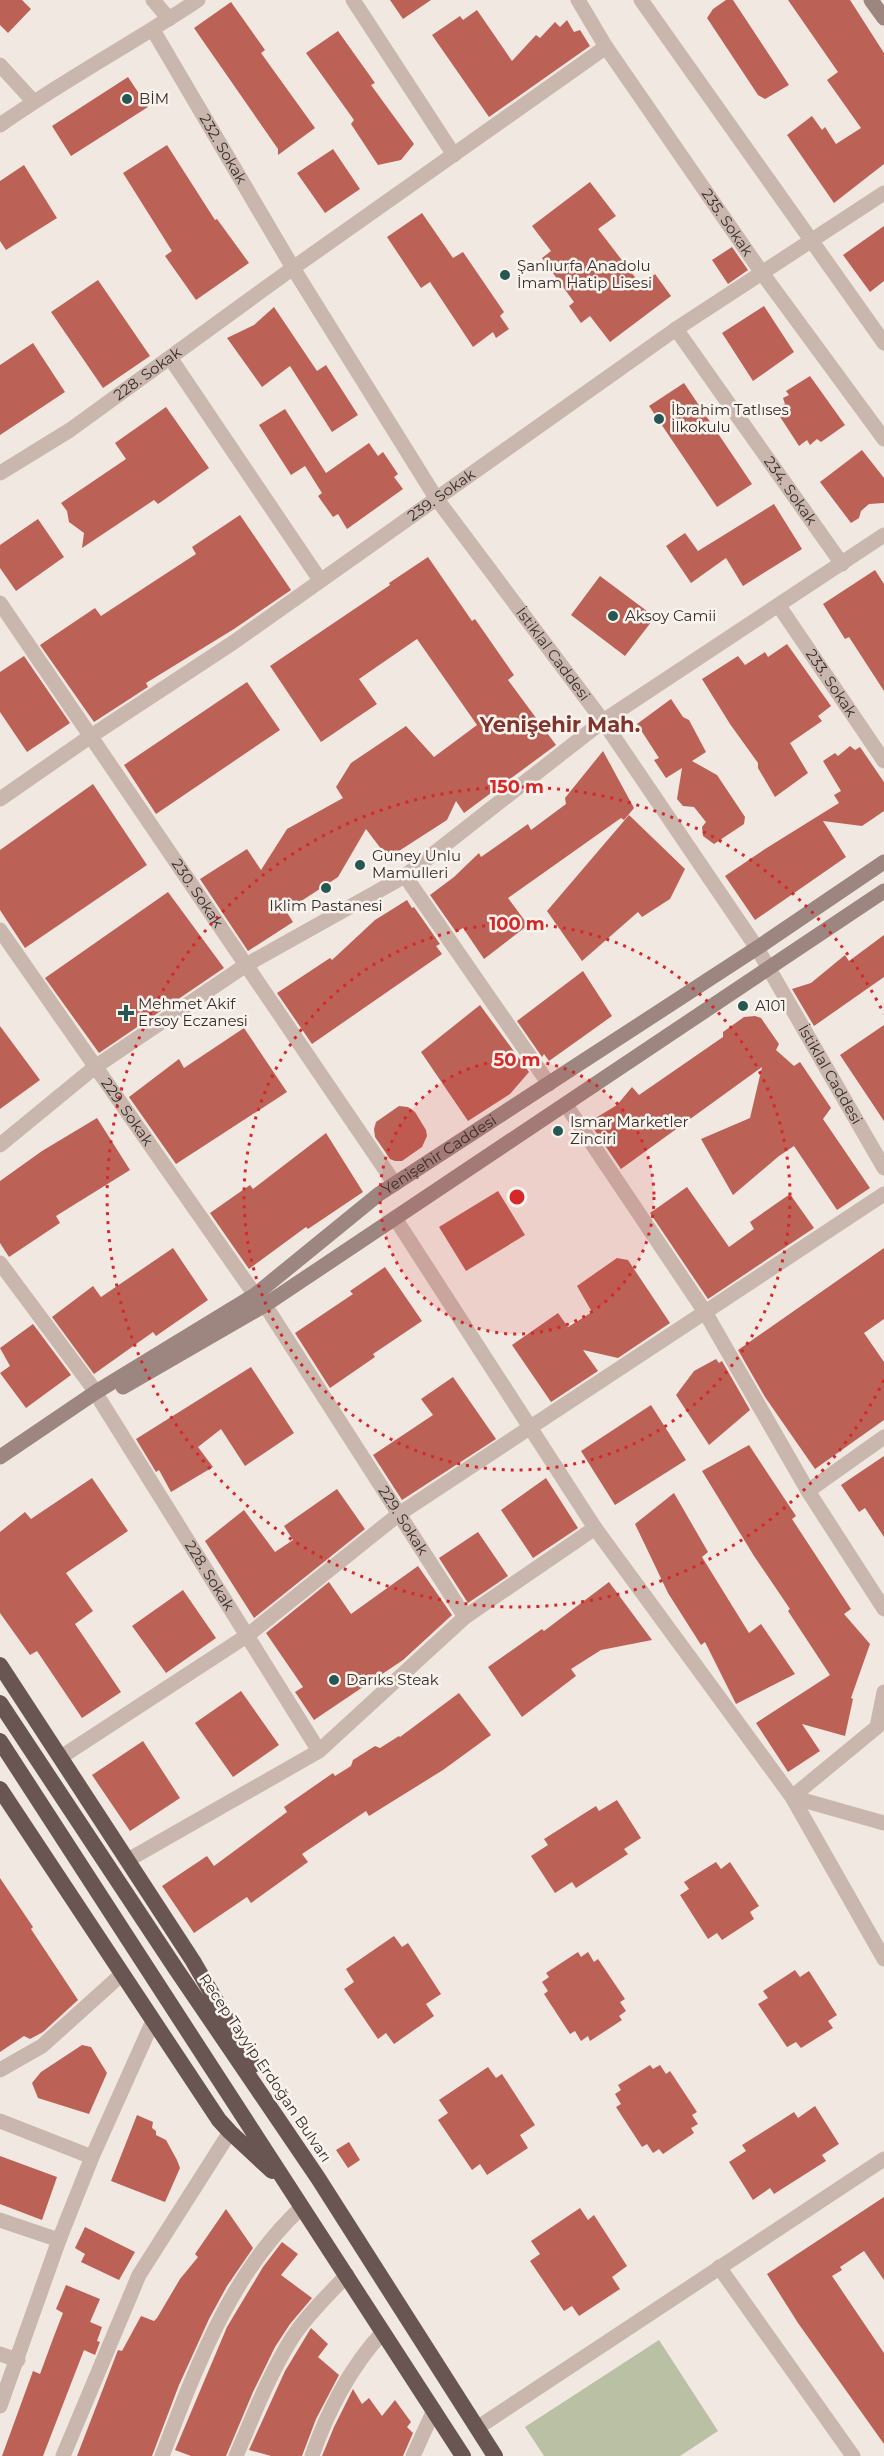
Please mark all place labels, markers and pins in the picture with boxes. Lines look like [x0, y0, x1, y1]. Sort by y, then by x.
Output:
place label: BİM [139, 89, 169, 108]
marker: BİM [120, 92, 134, 106]
place label: Şanlıurfa Anadolu İmam Hatip Lisesi [517, 256, 652, 292]
marker: Şanlıurfa Anadolu İmam Hatip Lisesi [498, 268, 512, 282]
place label: İbrahim Tatlıses İlkokulu [671, 400, 789, 436]
marker: İbrahim Tatlıses İlkokulu [652, 412, 666, 426]
place label: Aksoy Camii [625, 606, 716, 625]
marker: Aksoy Camii [606, 609, 620, 623]
place label: Guney Unlu Mamulleri [372, 846, 461, 882]
marker: Guney Unlu Mamulleri [353, 858, 367, 872]
marker: Iklim Pastanesi [319, 881, 333, 895]
place label: Iklim Pastanesi [269, 896, 383, 915]
place label: Mehmet Akif Ersoy Eczanesi [138, 994, 248, 1030]
place label: A101 [755, 996, 786, 1015]
marker: A101 [736, 999, 750, 1013]
marker: Mehmet Akif Ersoy Eczanesi [119, 1006, 133, 1020]
place label: Ismar Marketler Zinciri [570, 1112, 689, 1148]
marker: Ismar Marketler Zinciri [551, 1124, 565, 1138]
centre of rings [507, 1187, 527, 1207]
place label: Darıks Steak [346, 1670, 439, 1689]
marker: Darıks Steak [327, 1673, 341, 1687]

